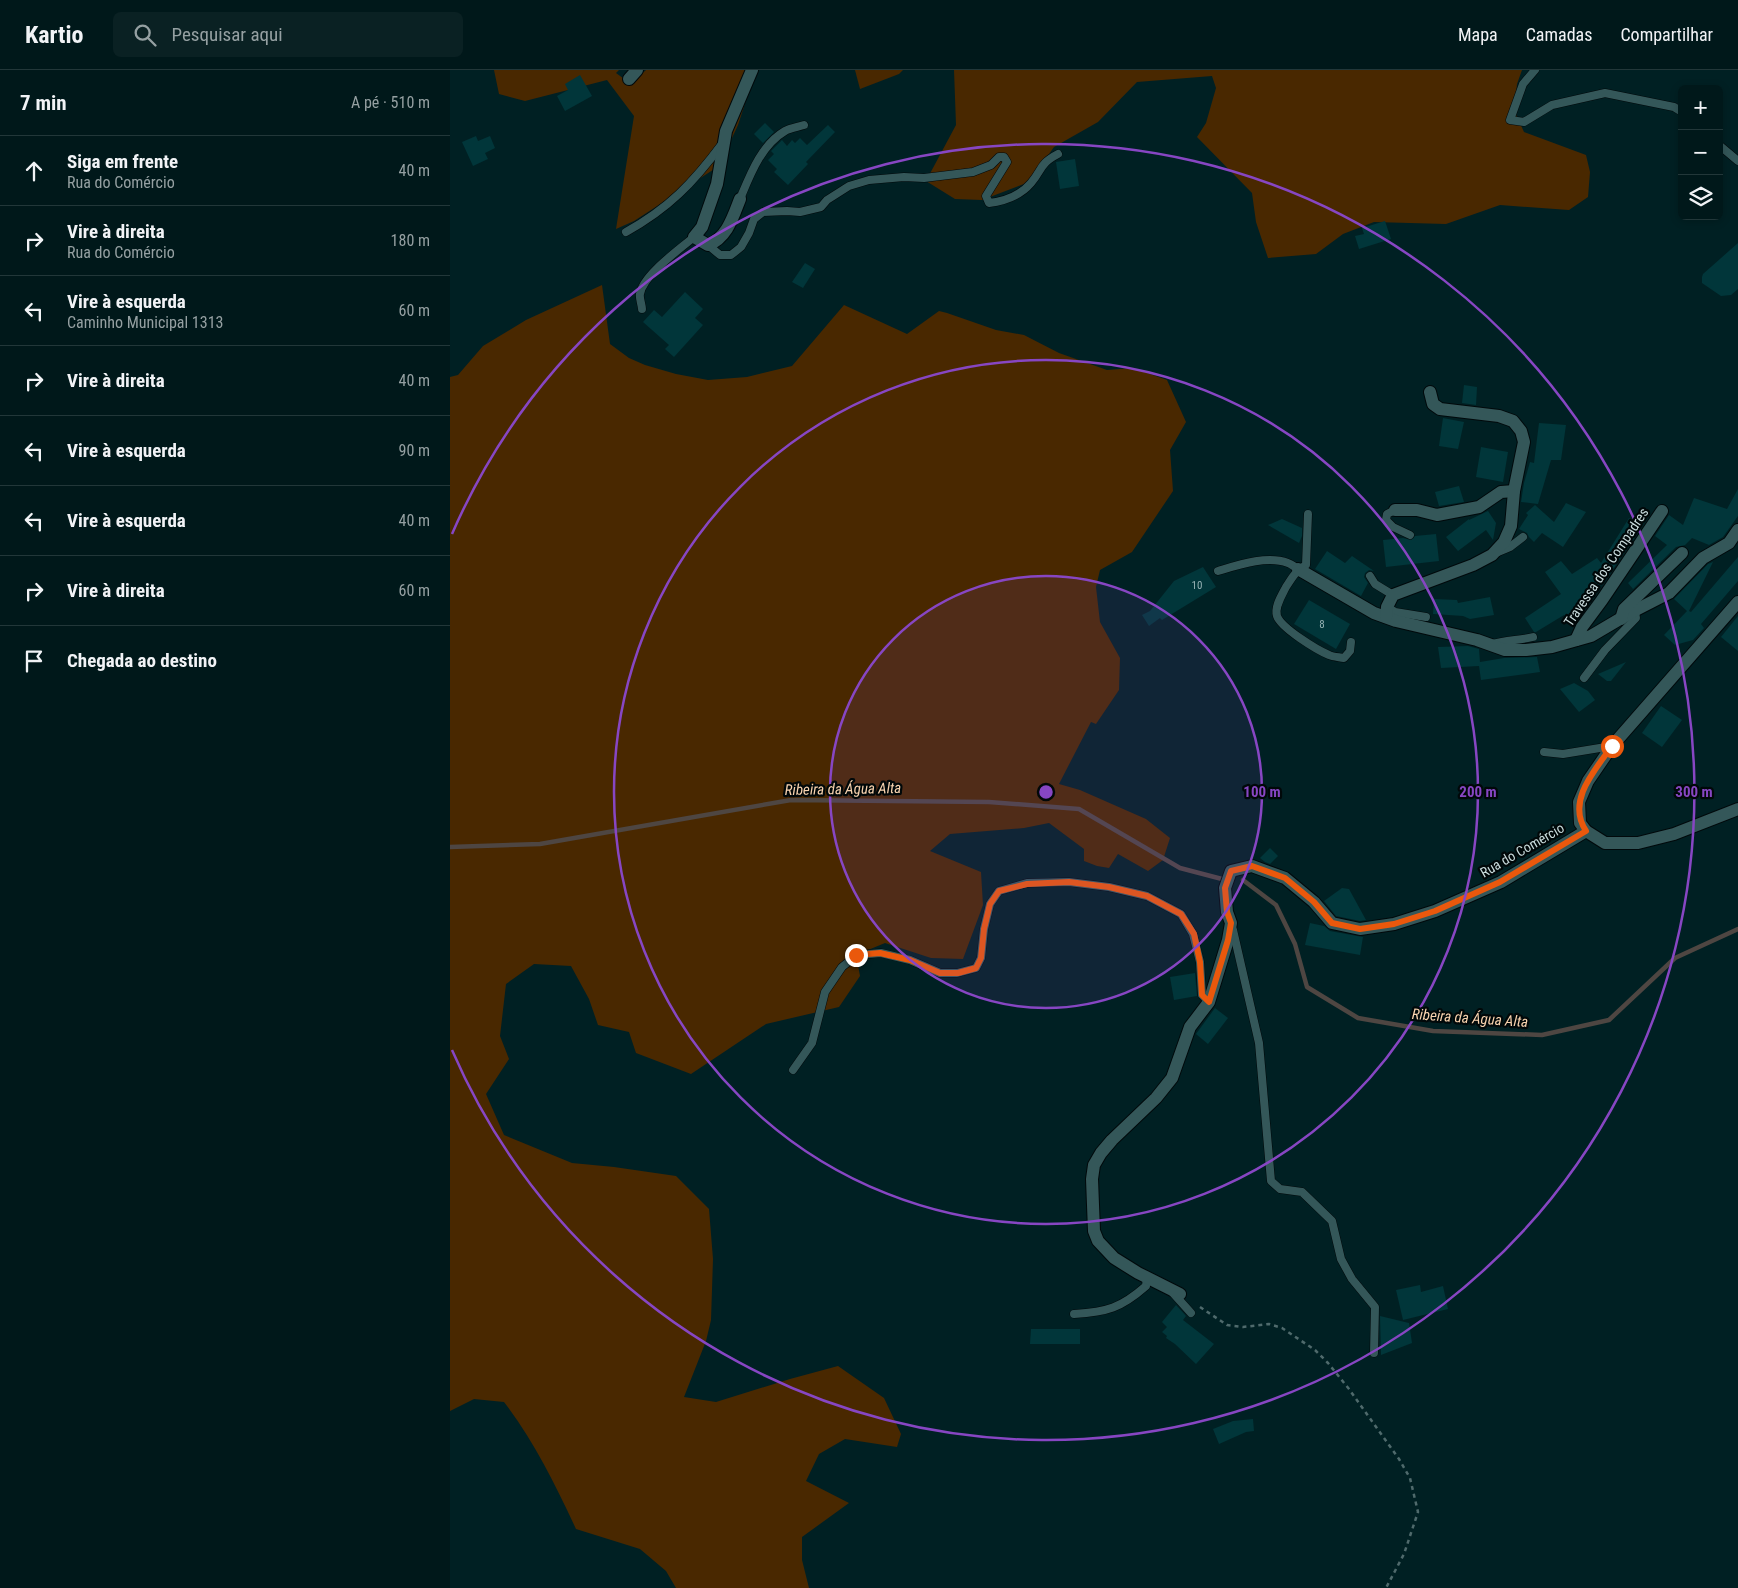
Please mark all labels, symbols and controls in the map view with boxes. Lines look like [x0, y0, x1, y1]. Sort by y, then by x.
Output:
search box [113, 12, 463, 57]
text: Kartio [25, 21, 83, 49]
icon: search [131, 21, 159, 49]
text: Pesquisar aqui [171, 23, 283, 46]
text: Mapa [1458, 24, 1498, 45]
text: Camadas [1526, 24, 1592, 45]
text: Compartilhar [1620, 24, 1713, 45]
map controls [1678, 85, 1723, 220]
button: + [1678, 85, 1723, 130]
text: 7 min [20, 91, 67, 115]
text: A pé · 510 m [351, 93, 430, 112]
button: − [1678, 130, 1723, 175]
text: Siga em frente [67, 150, 178, 173]
icon: ahead [20, 157, 48, 185]
text: 40 m [398, 161, 430, 180]
text: Rua do Comércio [67, 173, 175, 192]
button: layers [1678, 175, 1723, 220]
text: Vire à direita [67, 220, 165, 243]
icon: right [20, 227, 48, 255]
text: 180 m [391, 231, 430, 250]
text: Rua do Comércio [67, 243, 175, 262]
text: Vire à esquerda [67, 290, 186, 313]
icon: left [20, 297, 48, 325]
text: 60 m [398, 301, 430, 320]
text: Caminho Municipal 1313 [67, 313, 223, 332]
icon: right [20, 367, 48, 395]
text: Vire à direita [67, 369, 165, 392]
text: 40 m [398, 371, 430, 390]
icon: left [20, 437, 48, 465]
text: Vire à esquerda [67, 439, 186, 462]
text: 90 m [398, 441, 430, 460]
street label: Travessa dos Compadres [1560, 505, 1652, 629]
icon: left [20, 507, 48, 535]
text: Vire à esquerda [67, 509, 186, 532]
text: 40 m [398, 511, 430, 530]
icon: right [20, 577, 48, 605]
text: Vire à direita [67, 579, 165, 602]
house number: 10 [1192, 579, 1202, 592]
text: 60 m [398, 581, 430, 600]
house number: 8 [1319, 618, 1325, 631]
icon: arrive [20, 647, 48, 675]
text: Chegada ao destino [67, 649, 217, 672]
route start [1601, 735, 1624, 758]
water label: Ribeira da Água Alta [785, 779, 901, 799]
centre of rings [1037, 783, 1055, 801]
text: 100 m [1243, 783, 1281, 801]
text: 200 m [1459, 783, 1497, 801]
text: 300 m [1675, 783, 1713, 801]
street label: Rua do Comércio [1477, 820, 1567, 880]
route end [845, 944, 868, 967]
water label: Ribeira da Água Alta [1411, 1005, 1529, 1031]

